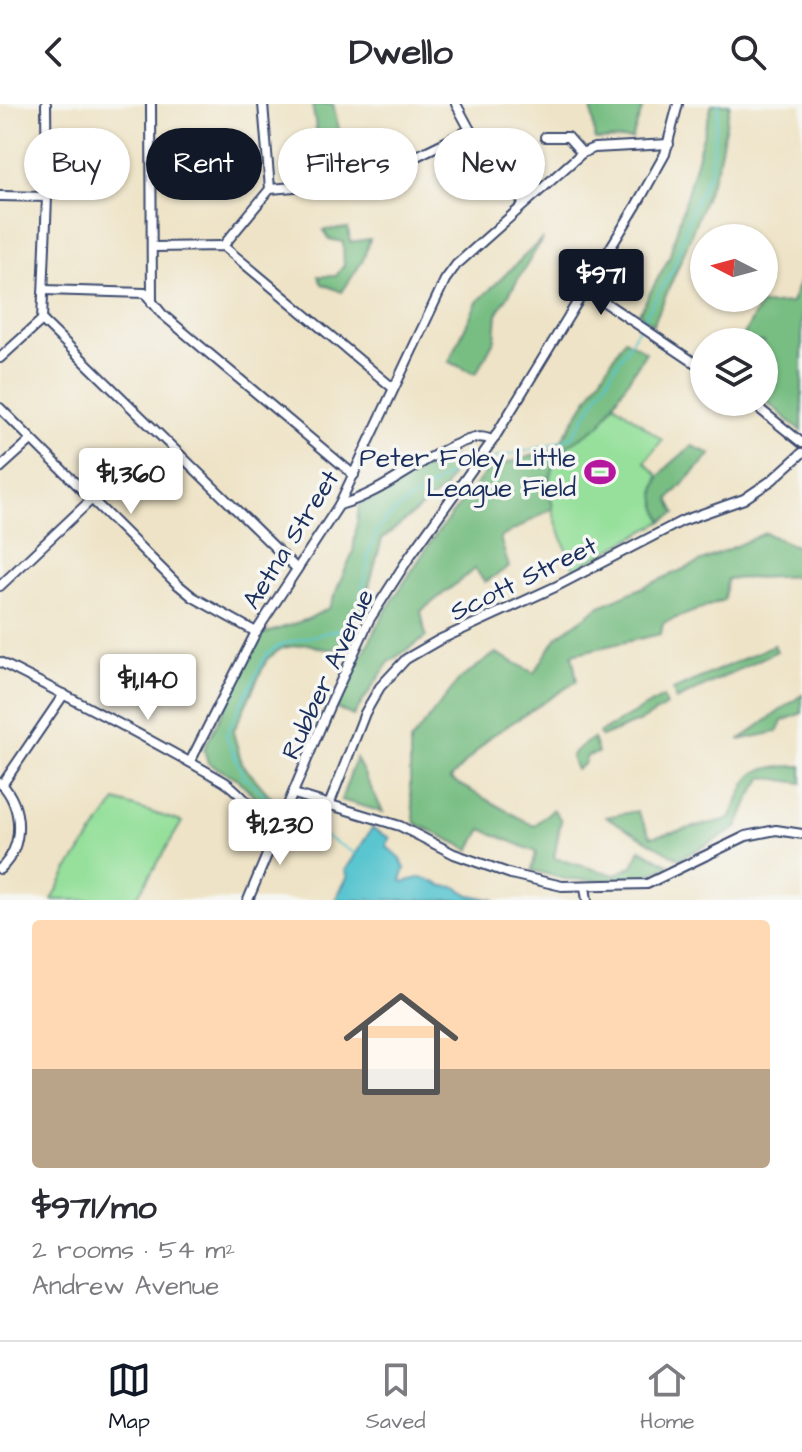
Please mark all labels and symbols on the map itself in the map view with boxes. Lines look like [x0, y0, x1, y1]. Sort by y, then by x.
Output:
north arrow [690, 224, 778, 312]
pin: $971 [554, 249, 648, 317]
place label: Peter Foley Little League Field [359, 440, 576, 508]
pin: $1,360 [66, 448, 196, 516]
sports icon: Peter Foley Little League Field [583, 455, 617, 489]
street label: Aetna Street [234, 463, 348, 616]
street label: Scott Street [444, 528, 603, 630]
street label: Rubber Avenue [273, 583, 383, 766]
pin: $1,140 [83, 654, 213, 722]
pin: $1,230 [215, 799, 345, 867]

